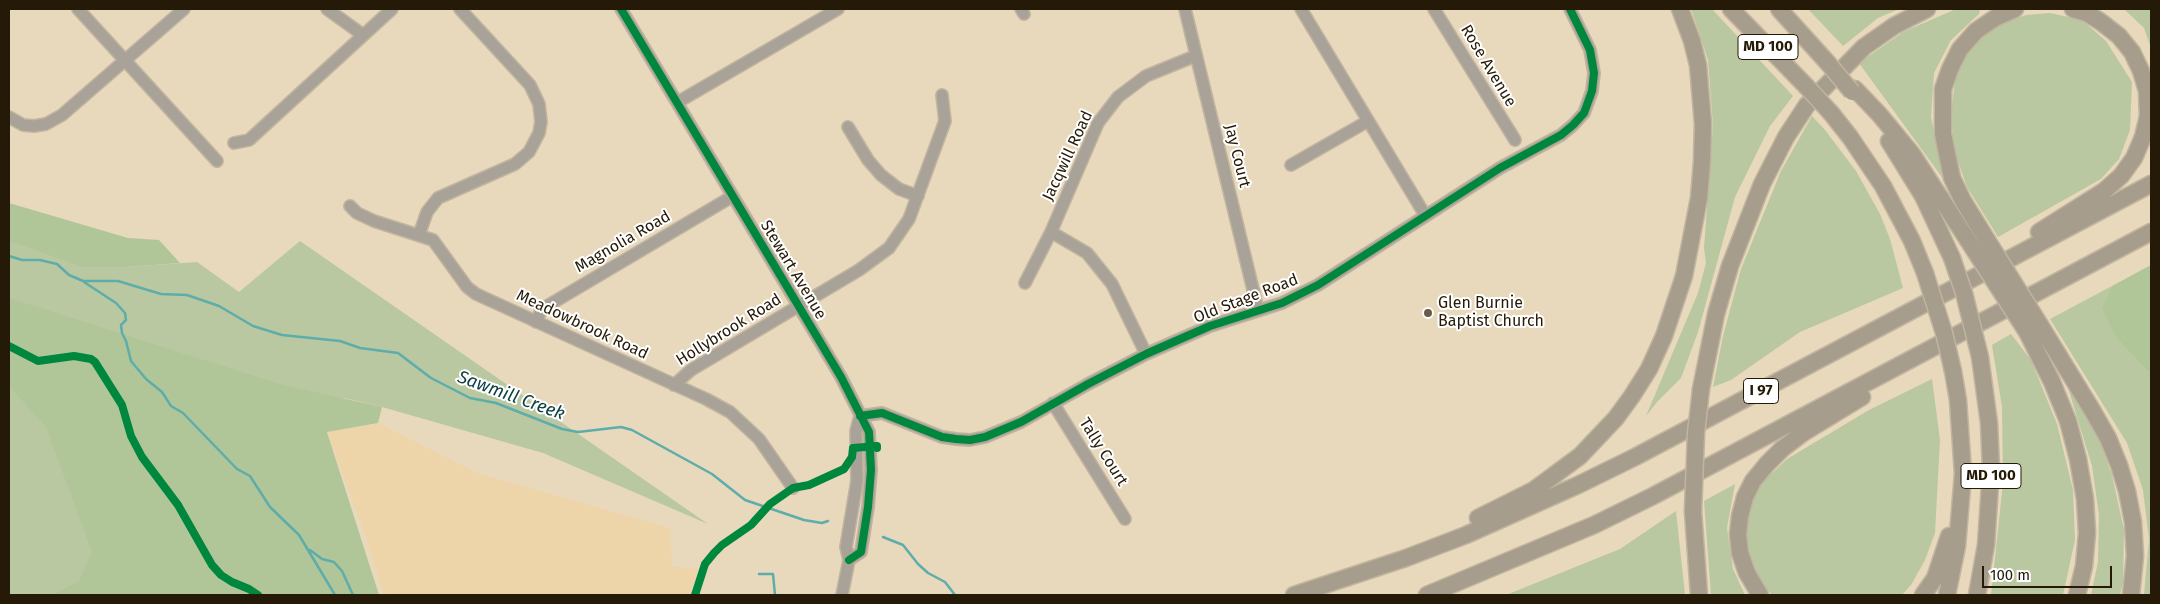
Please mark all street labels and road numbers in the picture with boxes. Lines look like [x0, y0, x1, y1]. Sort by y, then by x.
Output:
street label: Rose Avenue [1456, 21, 1520, 111]
road number: MD 100 [1738, 34, 1798, 60]
street label: Jacqwill Road [1039, 108, 1097, 204]
street label: Jay Court [1220, 122, 1254, 190]
street label: Magnolia Road [572, 207, 674, 277]
street label: Stewart Avenue [756, 217, 830, 323]
street label: Old Stage Road [1191, 270, 1301, 328]
street label: Meadowbrook Road [513, 286, 651, 364]
street label: Hollybrook Road [673, 290, 785, 370]
road number: I 97 [1744, 378, 1778, 404]
street label: Tally Court [1075, 414, 1131, 490]
road number: MD 100 [1961, 464, 2021, 488]

